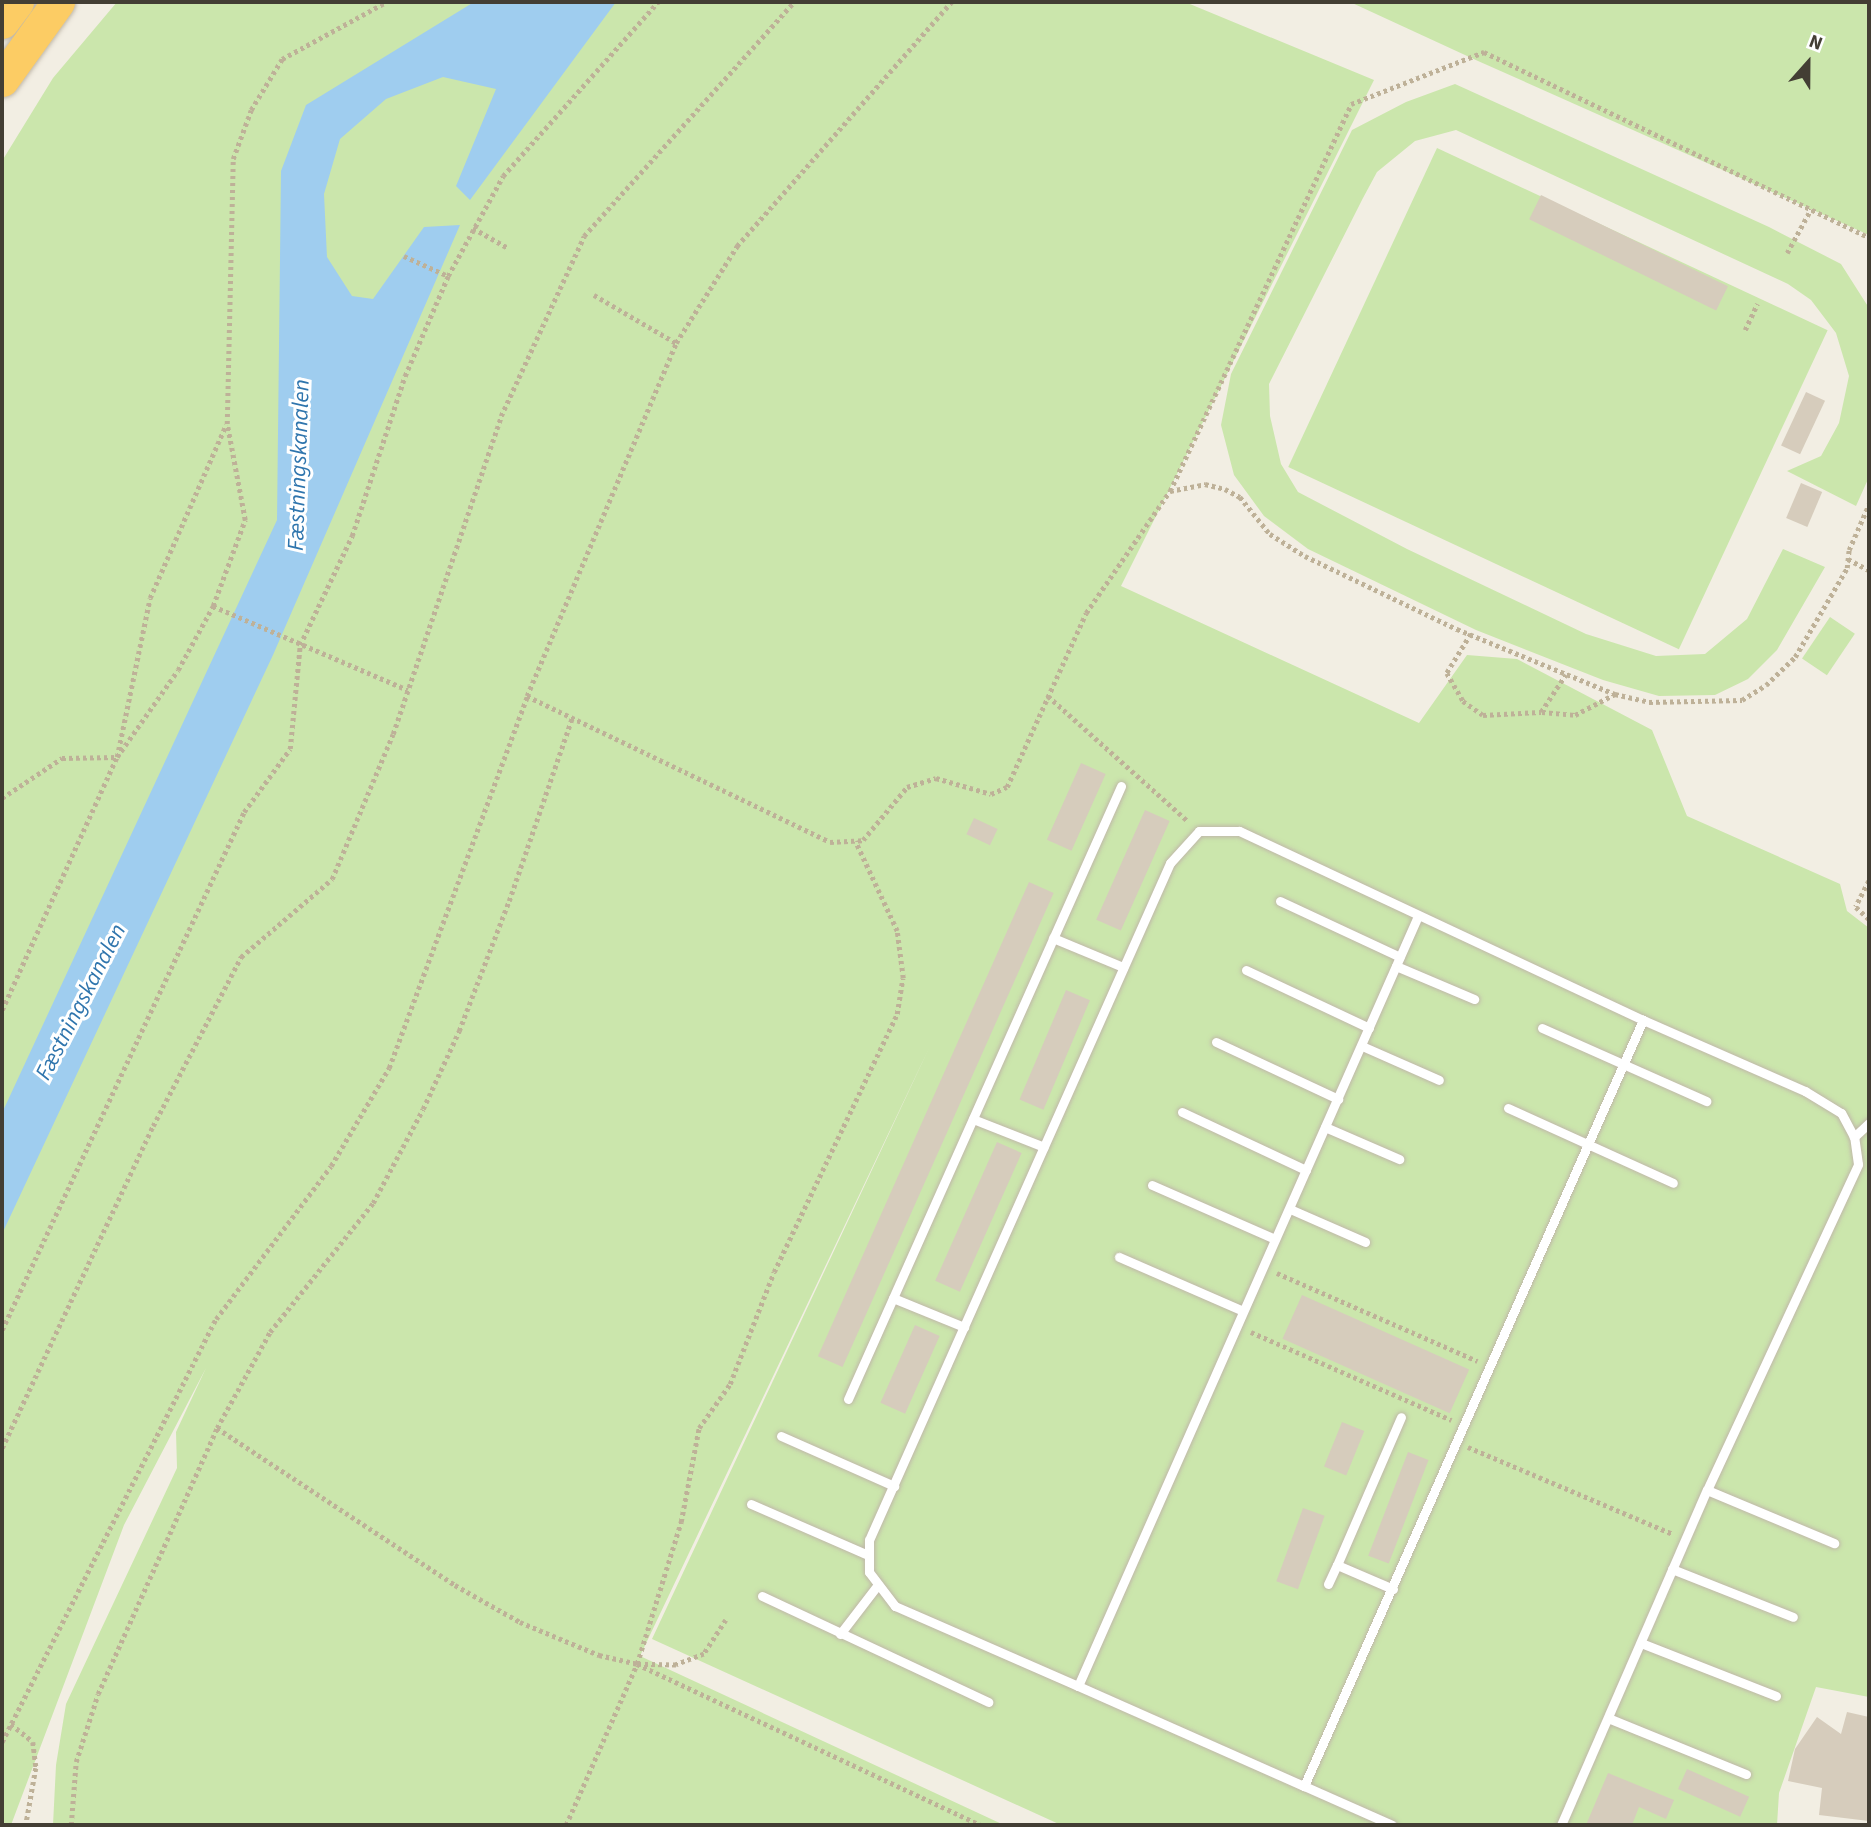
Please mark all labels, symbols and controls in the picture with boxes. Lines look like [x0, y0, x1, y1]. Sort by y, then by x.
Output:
north arrow [1773, 28, 1843, 98]
text: N [1805, 28, 1826, 58]
water label: Fæstningskanalen [282, 379, 316, 551]
water label: Fæstningskanalen [30, 919, 132, 1085]

